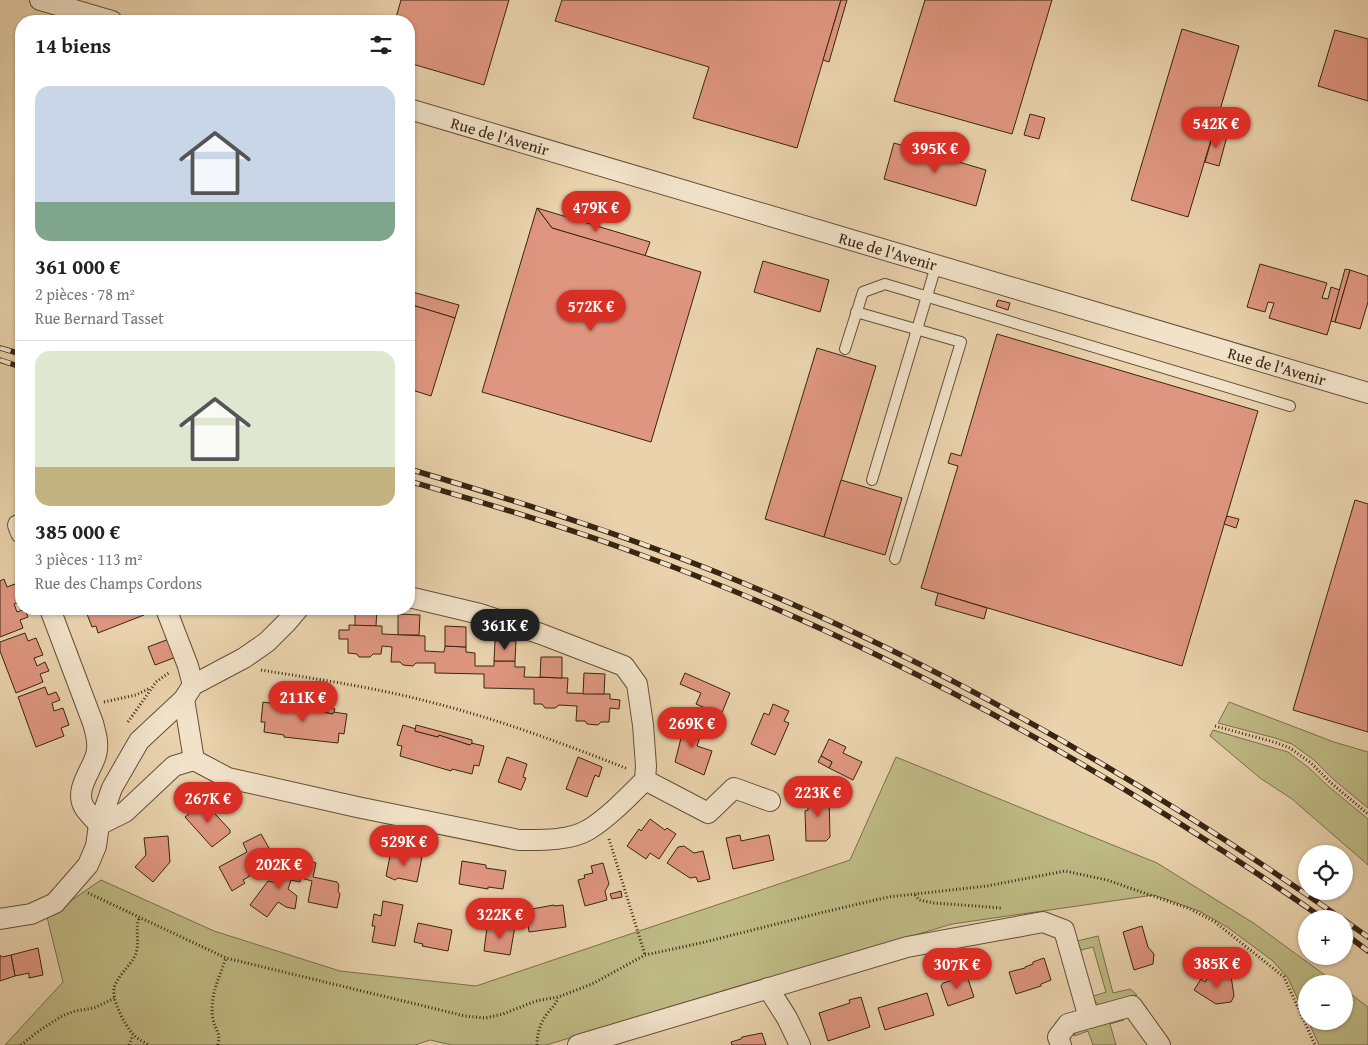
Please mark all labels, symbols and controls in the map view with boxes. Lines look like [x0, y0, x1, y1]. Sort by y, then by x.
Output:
text: 14 biens [35, 30, 111, 61]
icon: filters [367, 31, 395, 59]
pin: 542K € [1175, 106, 1257, 149]
street label: Rue de l'Avenir [448, 111, 552, 162]
text: 542K € [1193, 111, 1239, 135]
icon: home [170, 118, 260, 208]
pin: 395K € [894, 132, 976, 174]
text: 395K € [912, 136, 958, 160]
pin: 479K € [555, 190, 637, 233]
text: 479K € [573, 195, 619, 219]
street label: Rue de l'Avenir [836, 226, 940, 277]
text: 361 000 € [35, 251, 120, 282]
text: 2 pièces · 78 m² [35, 282, 135, 306]
pin: 572K € [550, 290, 632, 332]
text: 572K € [568, 294, 614, 318]
text: Rue Bernard Tasset [35, 306, 164, 330]
street label: Rue de l'Avenir [1225, 341, 1329, 392]
icon: home [170, 384, 260, 474]
text: 385 000 € [35, 516, 120, 547]
text: 3 pièces · 113 m² [35, 547, 143, 571]
text: Rue des Champs Cordons [35, 571, 202, 595]
pin: 361K € [464, 608, 546, 651]
text: 361K € [482, 613, 528, 637]
pin: 211K € [262, 680, 344, 723]
text: 211K € [280, 685, 326, 709]
pin: 269K € [651, 706, 733, 749]
text: 269K € [669, 711, 715, 735]
pin: 223K € [777, 776, 859, 818]
text: 223K € [795, 780, 841, 804]
pin: 267K € [167, 782, 249, 824]
text: 267K € [185, 786, 231, 810]
pin: 529K € [363, 824, 445, 867]
text: 529K € [381, 829, 427, 853]
map controls [1298, 845, 1353, 1030]
button: locate [1298, 845, 1353, 900]
pin: 202K € [238, 848, 320, 890]
text: 202K € [256, 852, 302, 876]
pin: 322K € [459, 898, 541, 940]
text: 322K € [477, 902, 523, 926]
button: + [1298, 910, 1353, 965]
pin: 385K € [1176, 946, 1258, 989]
pin: 307K € [916, 948, 998, 990]
text: 385K € [1194, 951, 1240, 975]
text: 307K € [934, 952, 980, 976]
button: − [1298, 975, 1353, 1030]

